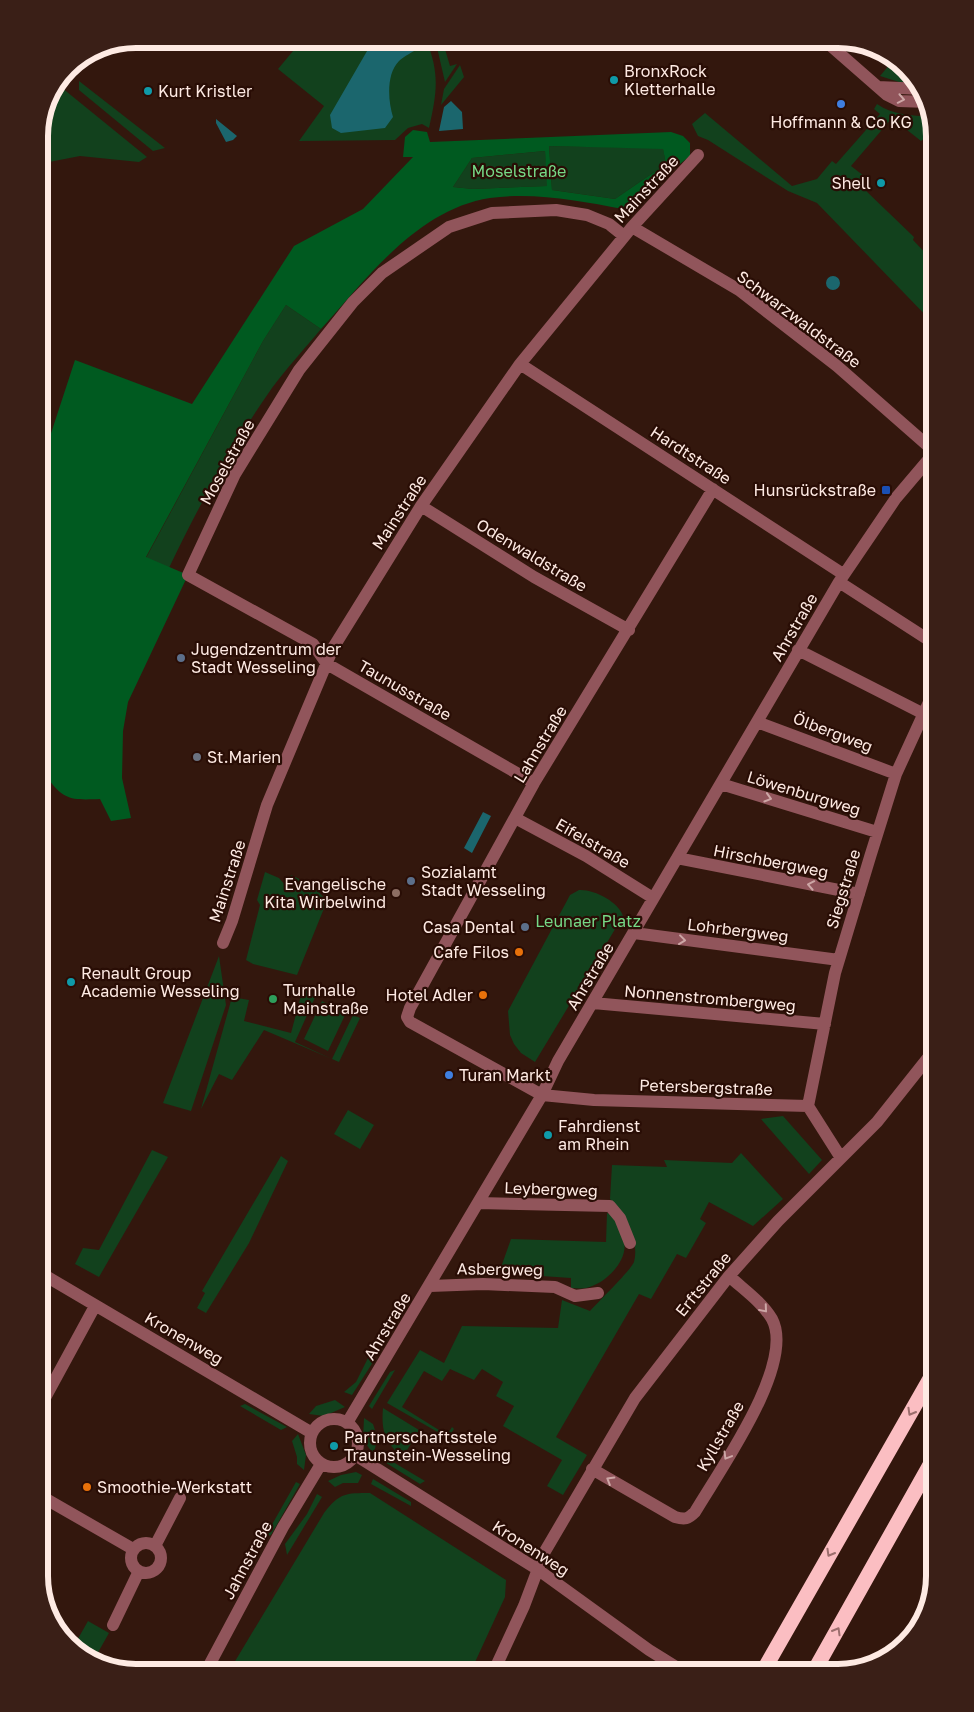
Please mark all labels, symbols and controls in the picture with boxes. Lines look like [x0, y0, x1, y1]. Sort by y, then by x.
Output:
place label: BronxRock Kletterhalle [624, 61, 716, 99]
marker: BronxRock Kletterhalle [608, 74, 620, 86]
place label: Kurt Kristler [158, 81, 252, 101]
marker: Kurt Kristler [142, 85, 154, 97]
one-way arrow [896, 94, 905, 104]
marker: Hoffmann & Co KG [835, 98, 847, 110]
place label: Hoffmann & Co KG [770, 112, 912, 132]
street label: Mainstraße [610, 151, 682, 227]
park label: Moselstraße [472, 161, 566, 181]
place label: Shell [831, 173, 871, 193]
marker: Shell [875, 177, 887, 189]
street label: Schwarzwaldstraße [733, 266, 865, 372]
street label: Moselstraße [195, 416, 259, 508]
street label: Hardtstraße [647, 422, 735, 488]
street label: Mainstraße [367, 471, 431, 553]
place label: Hunsrückstraße [754, 480, 876, 500]
marker: Hunsrückstraße [880, 484, 892, 496]
street label: Odenwaldstraße [473, 514, 591, 596]
street label: Ahrstraße [766, 589, 822, 665]
place label: Jugendzentrum der Stadt Wesseling [191, 639, 341, 677]
marker: Jugendzentrum der Stadt Wesseling [175, 652, 187, 664]
street label: Taunusstraße [355, 655, 455, 725]
street label: Lahnstraße [509, 702, 571, 786]
street label: Ölbergweg [790, 708, 876, 756]
place label: St.Marien [207, 747, 281, 767]
marker: St.Marien [191, 751, 203, 763]
street label: Löwenburgweg [745, 766, 863, 820]
one-way arrow [763, 793, 771, 803]
street label: Eifelstraße [552, 814, 634, 872]
street label: Mainstraße [204, 837, 250, 925]
street label: Hirschbergweg [712, 840, 830, 882]
street label: Siegstraße [821, 847, 865, 931]
place label: Sozialamt Stadt Wesseling [421, 862, 546, 900]
place label: Evangelische Kita Wirbelwind [264, 874, 386, 912]
marker: Sozialamt Stadt Wesseling [405, 875, 417, 887]
one-way arrow [807, 880, 816, 891]
marker: Evangelische Kita Wirbelwind [390, 887, 402, 899]
park label: Leunaer Platz [535, 911, 641, 931]
street label: Lohrbergweg [686, 914, 790, 946]
place label: Casa Dental [423, 917, 515, 937]
marker: Casa Dental [519, 921, 531, 933]
one-way arrow [679, 934, 687, 945]
street label: Ahrstraße [562, 939, 618, 1013]
place label: Cafe Filos [433, 942, 509, 962]
marker: Cafe Filos [513, 946, 525, 958]
place label: Renault Group Academie Wesseling [81, 963, 240, 1001]
marker: Renault Group Academie Wesseling [65, 976, 77, 988]
place label: Turnhalle Mainstraße [283, 980, 369, 1018]
street label: Nonnenstrombergweg [623, 981, 797, 1015]
place label: Hotel Adler [386, 985, 473, 1005]
marker: Hotel Adler [477, 989, 489, 1001]
marker: Turnhalle Mainstraße [267, 993, 279, 1005]
place label: Turan Markt [459, 1065, 551, 1085]
marker: Turan Markt [443, 1069, 455, 1081]
street label: Petersbergstraße [639, 1075, 773, 1099]
place label: Fahrdienst am Rhein [558, 1116, 640, 1154]
marker: Fahrdienst am Rhein [542, 1129, 554, 1141]
street label: Leybergweg [504, 1177, 598, 1201]
street label: Erftstraße [671, 1248, 735, 1320]
street label: Asbergweg [457, 1258, 543, 1280]
street label: Ahrstraße [359, 1289, 415, 1363]
one-way arrow [758, 1304, 767, 1313]
street label: Kronenweg [141, 1307, 227, 1369]
street label: Kyllstraße [692, 1397, 748, 1475]
one-way arrow [907, 1407, 917, 1416]
place label: Partnerschaftsstele Traunstein-Wesseling [344, 1427, 511, 1465]
marker: Partnerschaftsstele Traunstein-Wesseling [328, 1440, 340, 1452]
one-way arrow [724, 1451, 734, 1460]
one-way arrow [607, 1476, 616, 1486]
place label: Smoothie-Werkstatt [97, 1477, 252, 1497]
marker: Smoothie-Werkstatt [81, 1481, 93, 1493]
street label: Kronenweg [489, 1516, 573, 1580]
street label: Jahnstraße [218, 1517, 276, 1603]
one-way arrow [827, 1548, 837, 1557]
one-way arrow [830, 1627, 840, 1636]

